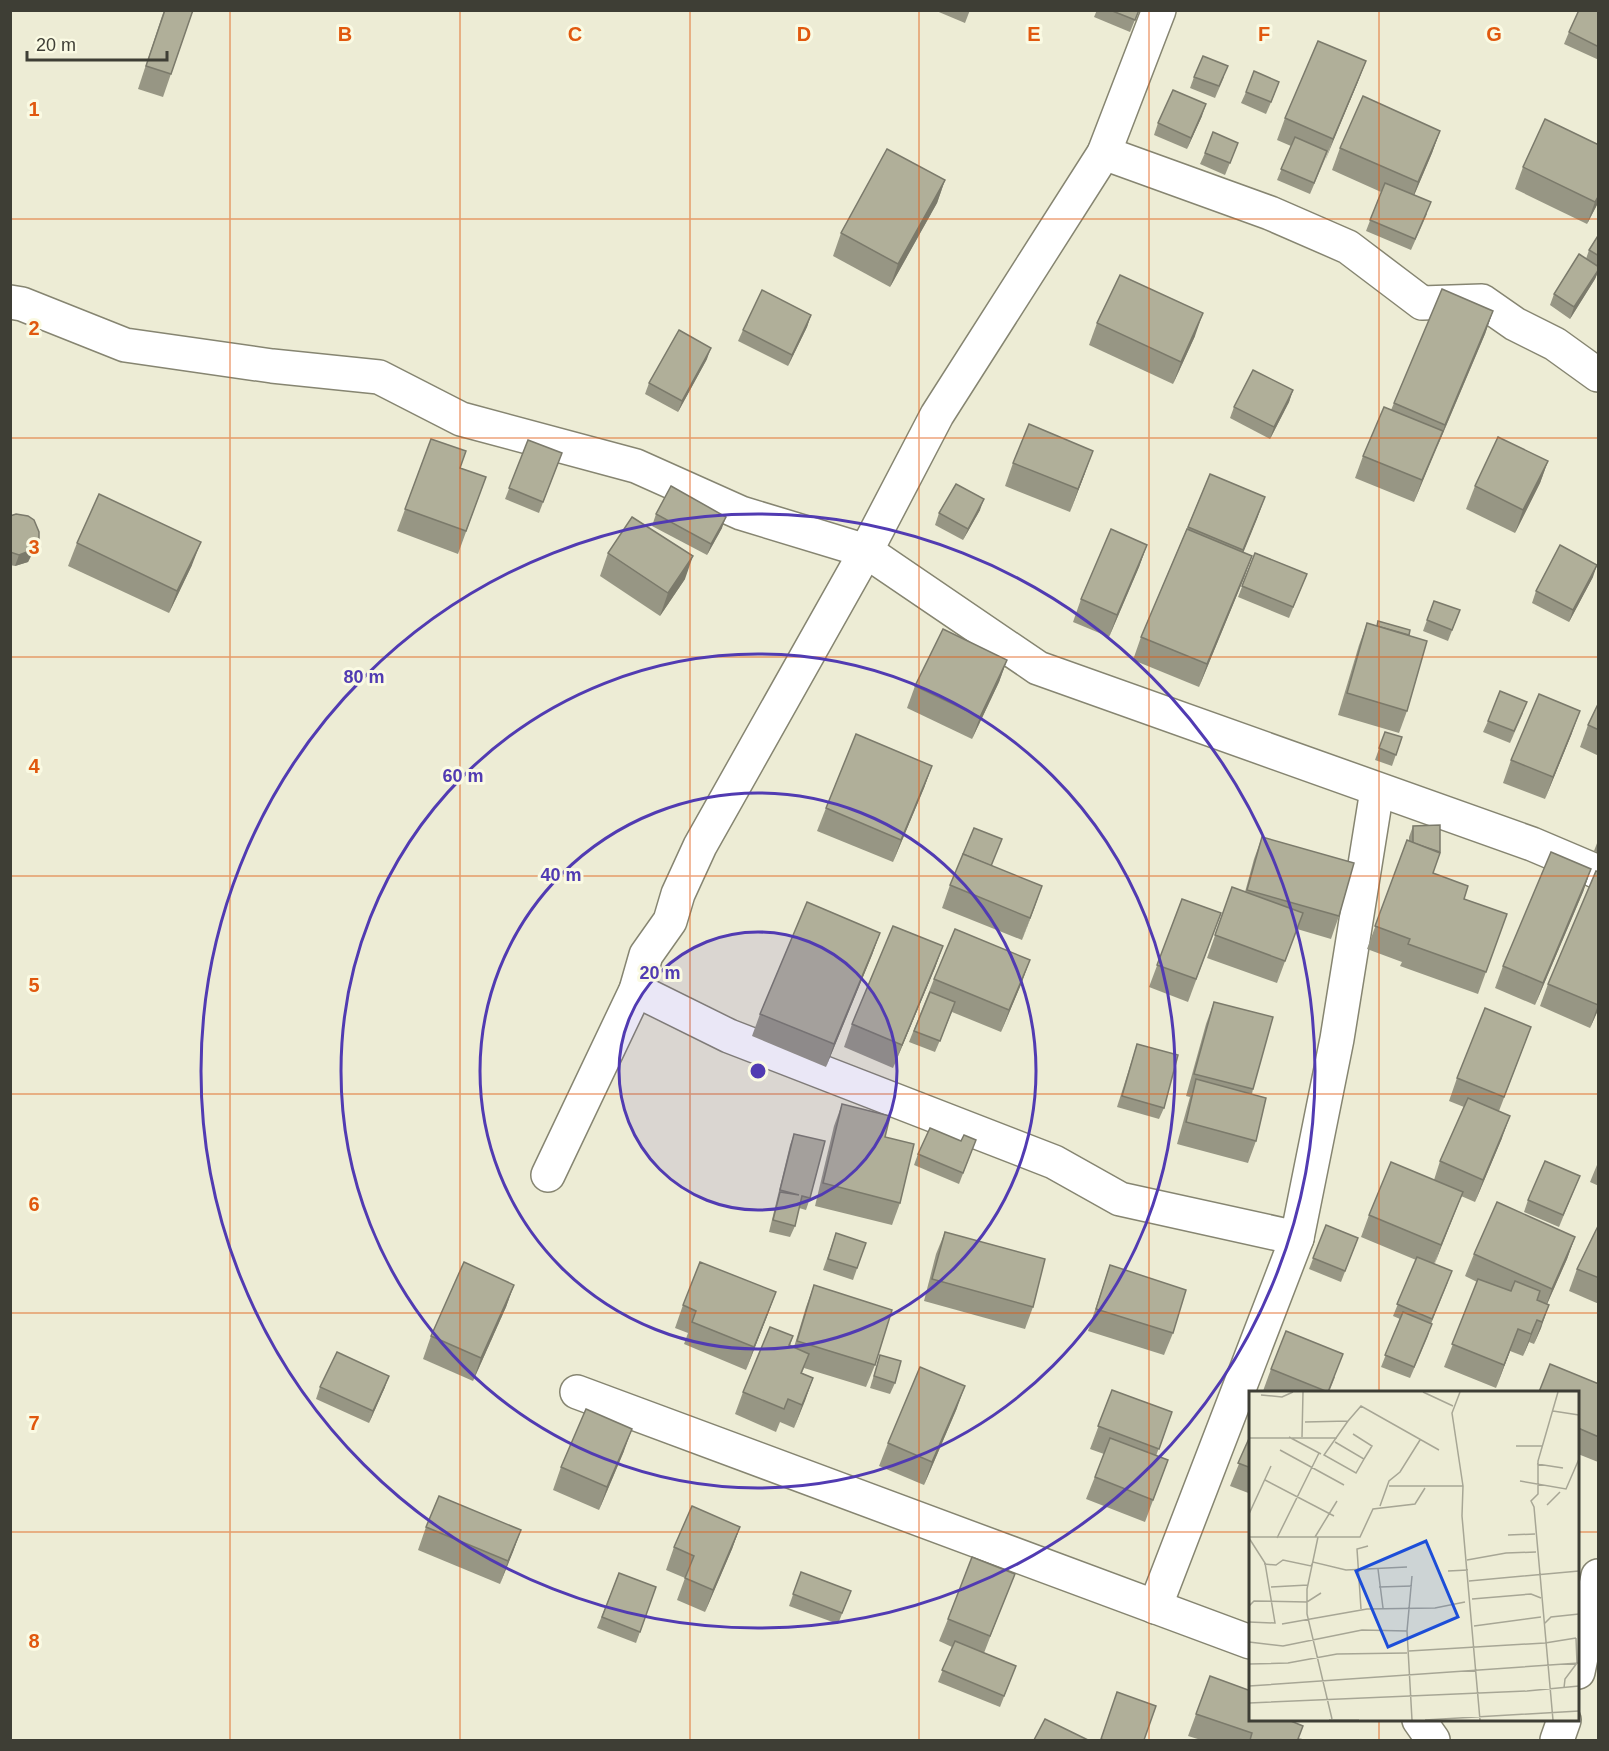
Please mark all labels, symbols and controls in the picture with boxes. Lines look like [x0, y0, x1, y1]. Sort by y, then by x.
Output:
text: B [338, 23, 352, 45]
text: C [568, 23, 582, 45]
text: D [797, 23, 811, 45]
text: E [1027, 23, 1041, 45]
text: F [1258, 23, 1270, 45]
text: G [1486, 23, 1502, 45]
scale bar [27, 24, 166, 62]
text: 20 m [36, 35, 76, 55]
text: 1 [28, 98, 40, 120]
text: 2 [28, 317, 40, 339]
text: 3 [28, 536, 40, 558]
text: 80 m [343, 667, 385, 687]
text: 4 [28, 755, 40, 777]
text: 60 m [442, 766, 484, 786]
text: 40 m [540, 865, 582, 885]
text: 20 m [639, 963, 681, 983]
text: 5 [28, 974, 40, 996]
centre of rings [748, 1061, 768, 1081]
text: 6 [28, 1193, 40, 1215]
inset map [1249, 1391, 1579, 1721]
text: 7 [28, 1412, 40, 1434]
text: 8 [28, 1630, 40, 1652]

